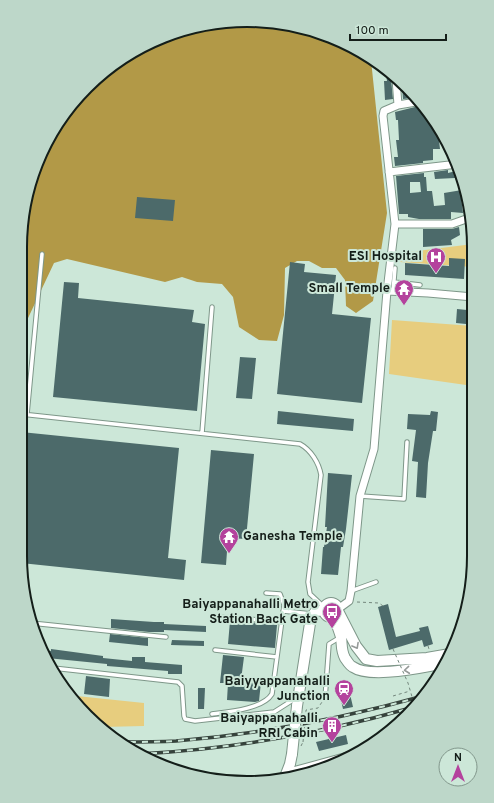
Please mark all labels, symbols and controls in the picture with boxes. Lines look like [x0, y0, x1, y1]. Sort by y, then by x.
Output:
scale bar [350, 16, 446, 42]
text: 100 m [356, 23, 389, 39]
hospital icon: ESI Hospital [425, 246, 447, 274]
place label: ESI Hospital [349, 249, 422, 265]
temple icon: Small Temple [393, 278, 415, 306]
place label: Small Temple [309, 281, 390, 297]
temple icon: Ganesha Temple [218, 526, 240, 554]
place label: Ganesha Temple [243, 529, 343, 545]
place label: Baiyappanahalli Metro Station Back Gate [182, 597, 318, 628]
bus stop icon: Baiyappanahalli Metro Station Back Gate [321, 601, 343, 629]
one-way arrow [352, 642, 359, 649]
one-way arrow [403, 665, 410, 674]
place label: Baiyyappanahalli Junction [224, 674, 330, 705]
station icon: Baiyyappanahalli Junction [333, 678, 355, 706]
place label: Baiyappanahalli RRI Cabin [220, 711, 318, 742]
building icon: Baiyappanahalli RRI Cabin [321, 715, 343, 743]
north arrow [438, 747, 478, 787]
text: N [454, 751, 462, 765]

